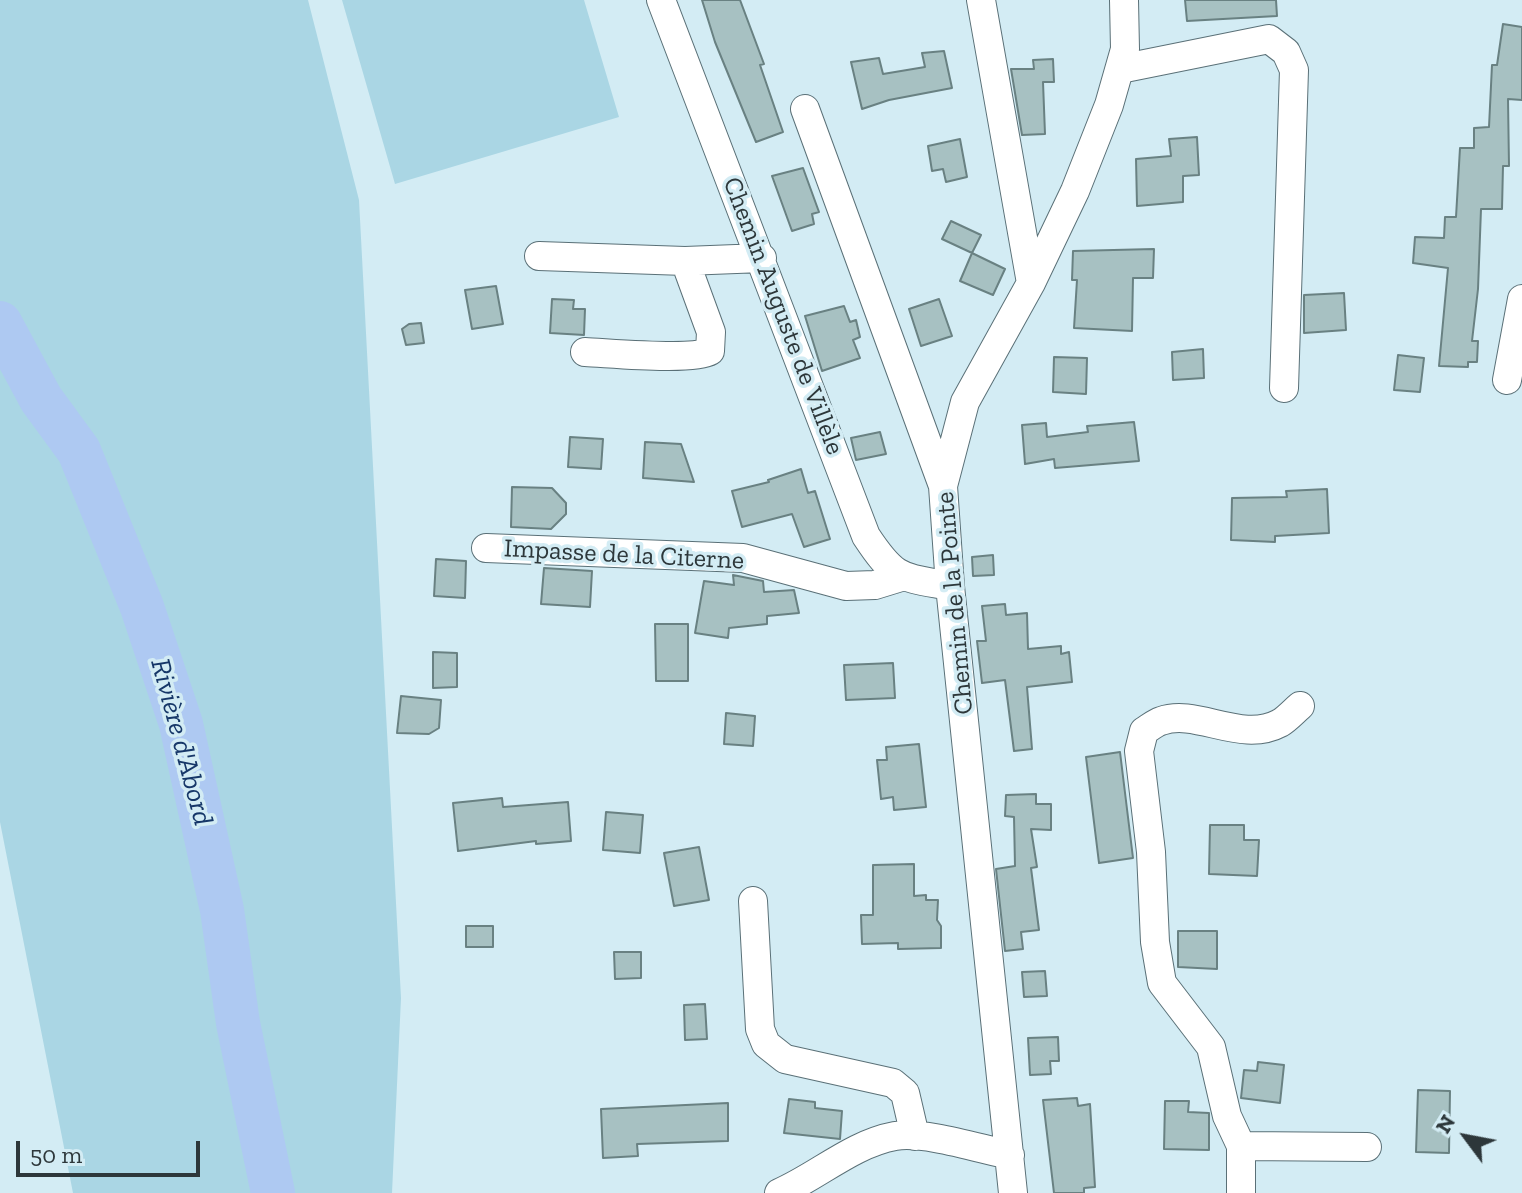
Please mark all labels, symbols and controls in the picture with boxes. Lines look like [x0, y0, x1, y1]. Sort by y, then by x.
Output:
street label: Chemin Auguste de Villèle [716, 173, 850, 459]
street label: Chemin de la Pointe [930, 490, 980, 716]
street label: Impasse de la Citerne [503, 533, 745, 577]
water label: Rivière d'Abord [143, 655, 219, 829]
north arrow [1426, 1097, 1506, 1177]
text: N [1429, 1110, 1461, 1138]
scale bar [20, 1125, 204, 1175]
text: 50 m [30, 1140, 82, 1169]

